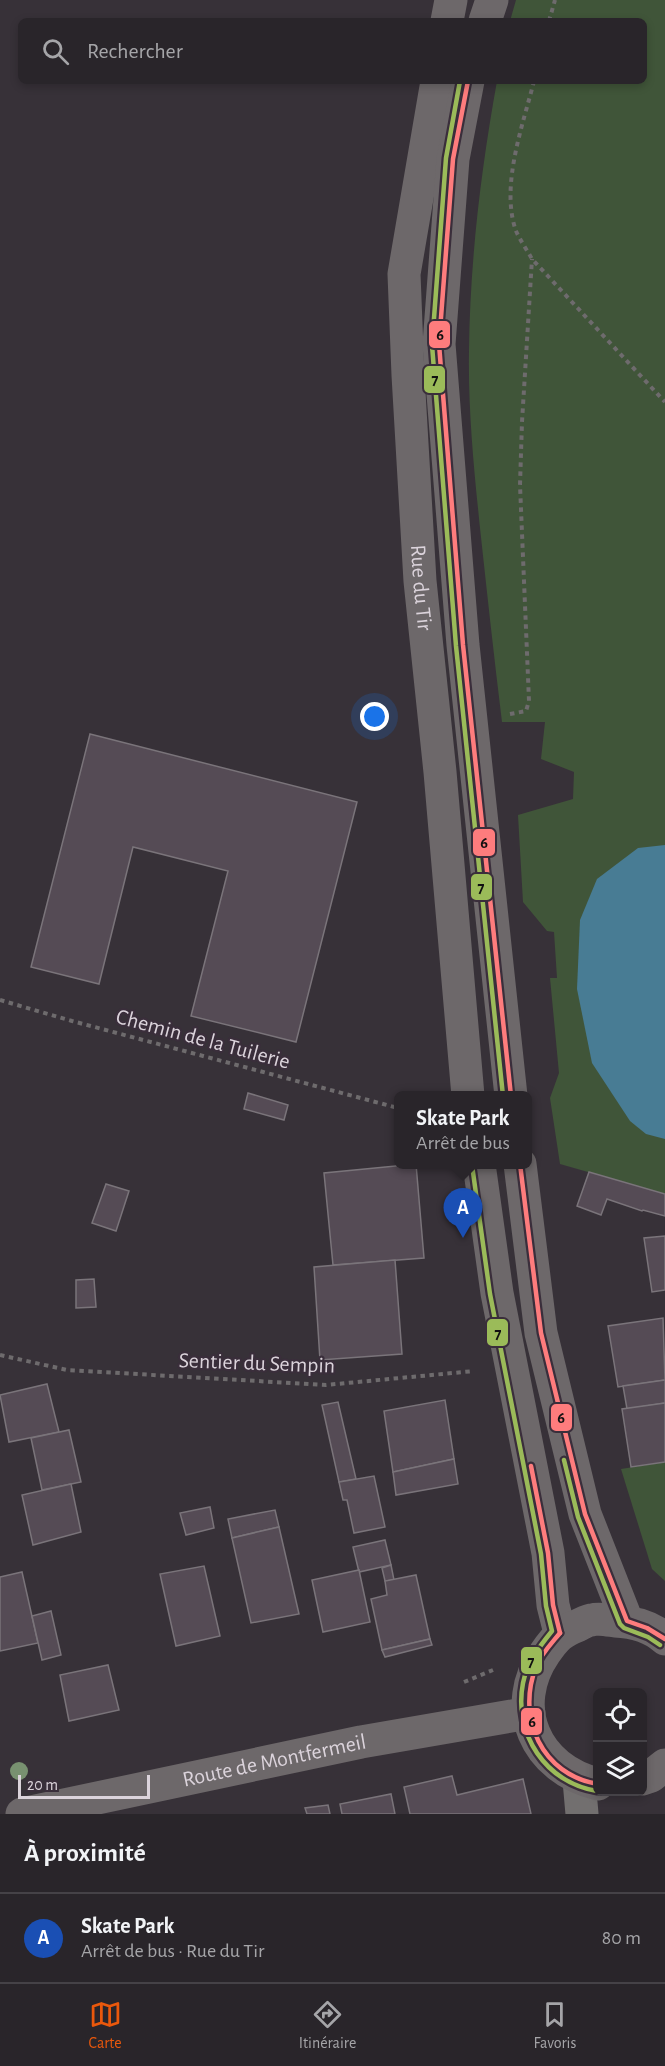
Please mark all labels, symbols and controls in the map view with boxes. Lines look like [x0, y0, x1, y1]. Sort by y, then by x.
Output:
search box [18, 18, 647, 84]
icon: search [39, 35, 72, 68]
text: Rechercher [87, 40, 183, 62]
line badge: 6 [428, 320, 451, 349]
text: 6 [436, 327, 444, 343]
line badge: 7 [423, 365, 446, 394]
text: 7 [432, 372, 439, 388]
street label: Rue du Tir [407, 544, 436, 632]
your location [360, 702, 389, 731]
line badge: 6 [472, 828, 496, 857]
text: 6 [480, 835, 488, 851]
line badge: 7 [470, 873, 493, 901]
text: 7 [478, 880, 485, 896]
street label: Chemin de la Tuilerie [114, 1005, 292, 1073]
popup [394, 1091, 532, 1169]
text: Skate Park [416, 1107, 509, 1129]
text: Arrêt de bus [416, 1133, 510, 1153]
pin: A [444, 1188, 482, 1238]
line badge: 7 [486, 1318, 509, 1347]
text: 7 [495, 1326, 502, 1342]
street label: Sentier du Sempin [178, 1349, 336, 1377]
line badge: 6 [550, 1403, 573, 1432]
text: 6 [557, 1410, 565, 1426]
line badge: 7 [520, 1646, 543, 1675]
text: 7 [528, 1654, 535, 1670]
map controls [593, 1688, 647, 1796]
button: locate [593, 1688, 647, 1742]
line badge: 6 [520, 1707, 543, 1736]
text: 6 [528, 1714, 536, 1730]
street label: Route de Montfermeil [181, 1730, 368, 1791]
button: layers [593, 1742, 647, 1796]
scale bar [18, 1772, 150, 1800]
text: 20 m [27, 1777, 58, 1793]
text: À proximité [24, 1840, 146, 1866]
text: Skate Park [81, 1915, 174, 1937]
text: A [38, 1928, 50, 1948]
text: 80 m [602, 1928, 641, 1948]
text: Arrêt de bus · Rue du Tir [81, 1941, 264, 1961]
tab: Carte [89, 1998, 122, 2053]
tab: Itinéraire [299, 1998, 356, 2053]
tab: Favoris [534, 1998, 576, 2053]

